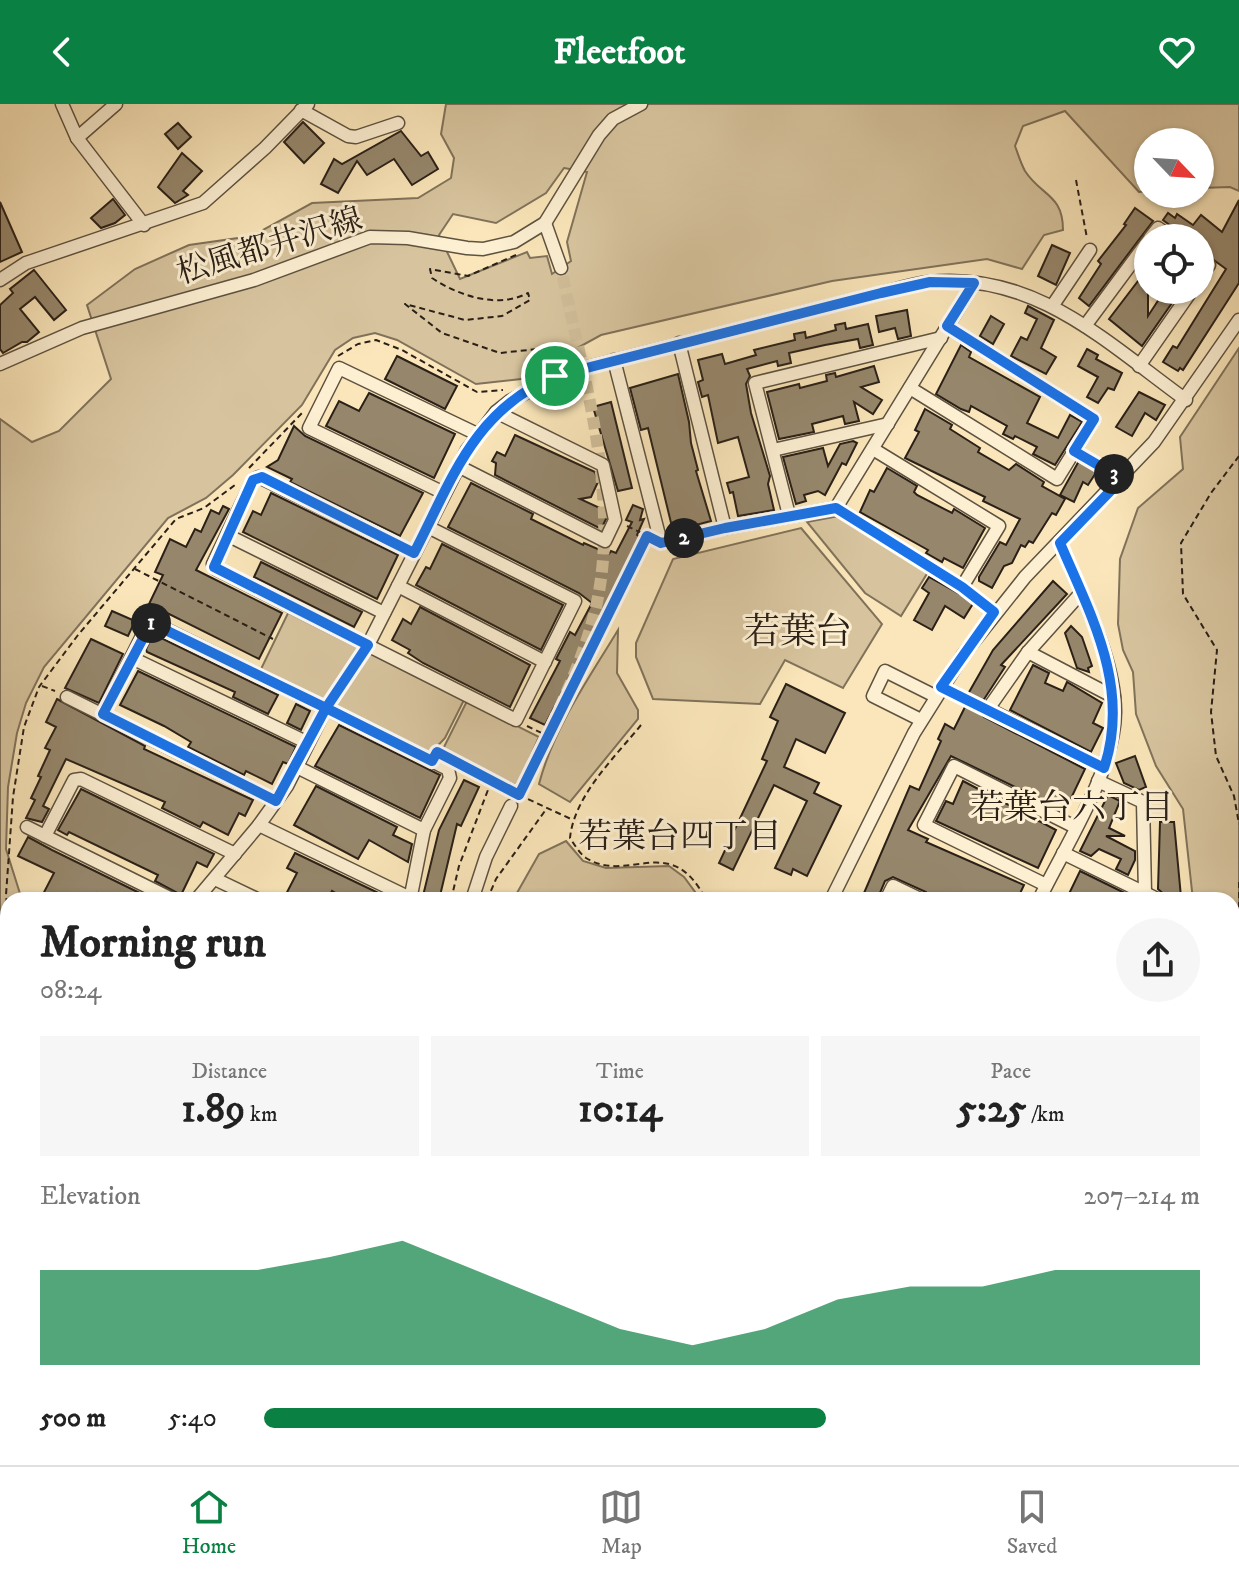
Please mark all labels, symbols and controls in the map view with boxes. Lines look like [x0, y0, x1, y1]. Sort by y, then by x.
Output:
icon: back [40, 30, 84, 74]
text: Fleetfoot [554, 30, 685, 75]
icon: heart [1155, 30, 1199, 74]
north arrow [1134, 128, 1214, 208]
map controls [1134, 128, 1214, 304]
street label: 松風都井沢線 [172, 200, 367, 294]
button: locate [1134, 224, 1214, 304]
pin [521, 342, 589, 410]
icon: arrive [533, 354, 577, 398]
pin: 3 [1094, 454, 1134, 494]
text: 3 [1110, 460, 1118, 487]
pin: 2 [664, 518, 704, 558]
text: 2 [679, 524, 689, 551]
pin: 1 [131, 603, 171, 643]
text: 1 [147, 609, 155, 636]
district label: 若葉台 [744, 610, 852, 655]
district label: 若葉台六丁目 [970, 787, 1174, 829]
district label: 若葉台四丁目 [578, 816, 782, 858]
text: Morning run [40, 916, 266, 971]
button: share [1116, 918, 1200, 1002]
text: 08:24 [40, 974, 102, 1007]
text: Distance [191, 1058, 267, 1085]
text: Time [596, 1058, 644, 1085]
text: Pace [990, 1058, 1031, 1085]
text: 1.89 [181, 1085, 245, 1135]
text: 10:14 [578, 1085, 662, 1135]
text: 5:25 [957, 1085, 1026, 1135]
text: km [245, 1101, 277, 1128]
text: /km [1026, 1101, 1065, 1128]
text: Elevation [40, 1180, 141, 1213]
text: 207–214 m [1083, 1180, 1200, 1213]
text: 500 m [40, 1402, 106, 1435]
text: 5:40 [168, 1402, 217, 1435]
tab: Home [182, 1485, 236, 1560]
tab: Map [599, 1485, 643, 1560]
tab: Saved [1007, 1485, 1057, 1560]

